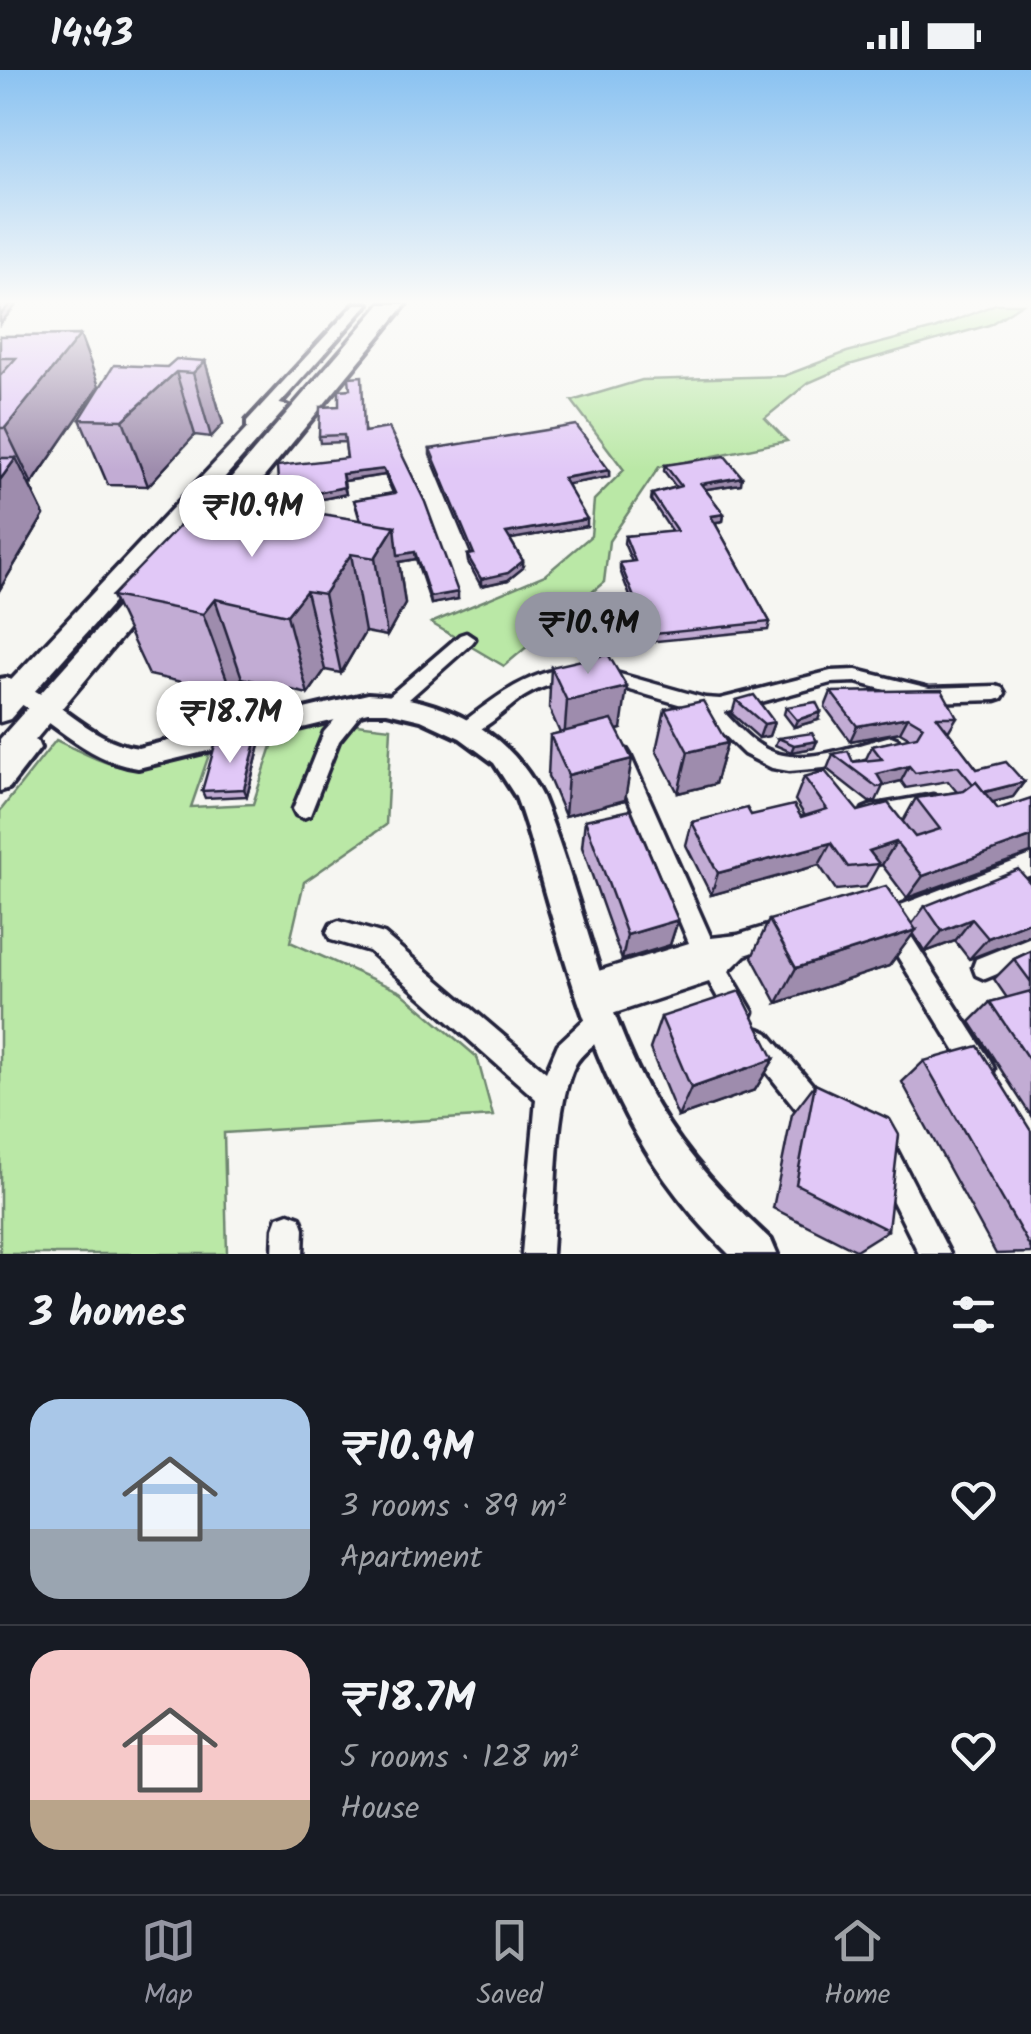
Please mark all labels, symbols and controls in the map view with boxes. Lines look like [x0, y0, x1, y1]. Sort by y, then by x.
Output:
text: 14:43 [50, 5, 133, 65]
pin: ₹10.9M [171, 475, 333, 560]
text: ₹10.9M [201, 482, 303, 533]
pin: ₹10.9M [507, 592, 669, 677]
text: ₹10.9M [537, 599, 639, 650]
pin: ₹18.7M [149, 681, 311, 766]
text: ₹18.7M [178, 688, 282, 739]
text: 3 homes [30, 1281, 186, 1348]
icon: filters [946, 1287, 1001, 1342]
text: ₹10.9M [340, 1415, 474, 1482]
icon: home [110, 1439, 230, 1559]
icon: heart [946, 1472, 1001, 1527]
text: 3 rooms · 89 m² [340, 1482, 566, 1533]
text: Apartment [340, 1533, 482, 1584]
text: ₹18.7M [340, 1666, 476, 1733]
icon: home [110, 1690, 230, 1810]
icon: heart [946, 1723, 1001, 1778]
text: 5 rooms · 128 m² [340, 1733, 578, 1784]
text: House [340, 1784, 419, 1835]
tab: Map [141, 1913, 196, 2018]
tab: Saved [477, 1913, 543, 2018]
tab: Home [824, 1913, 890, 2018]

